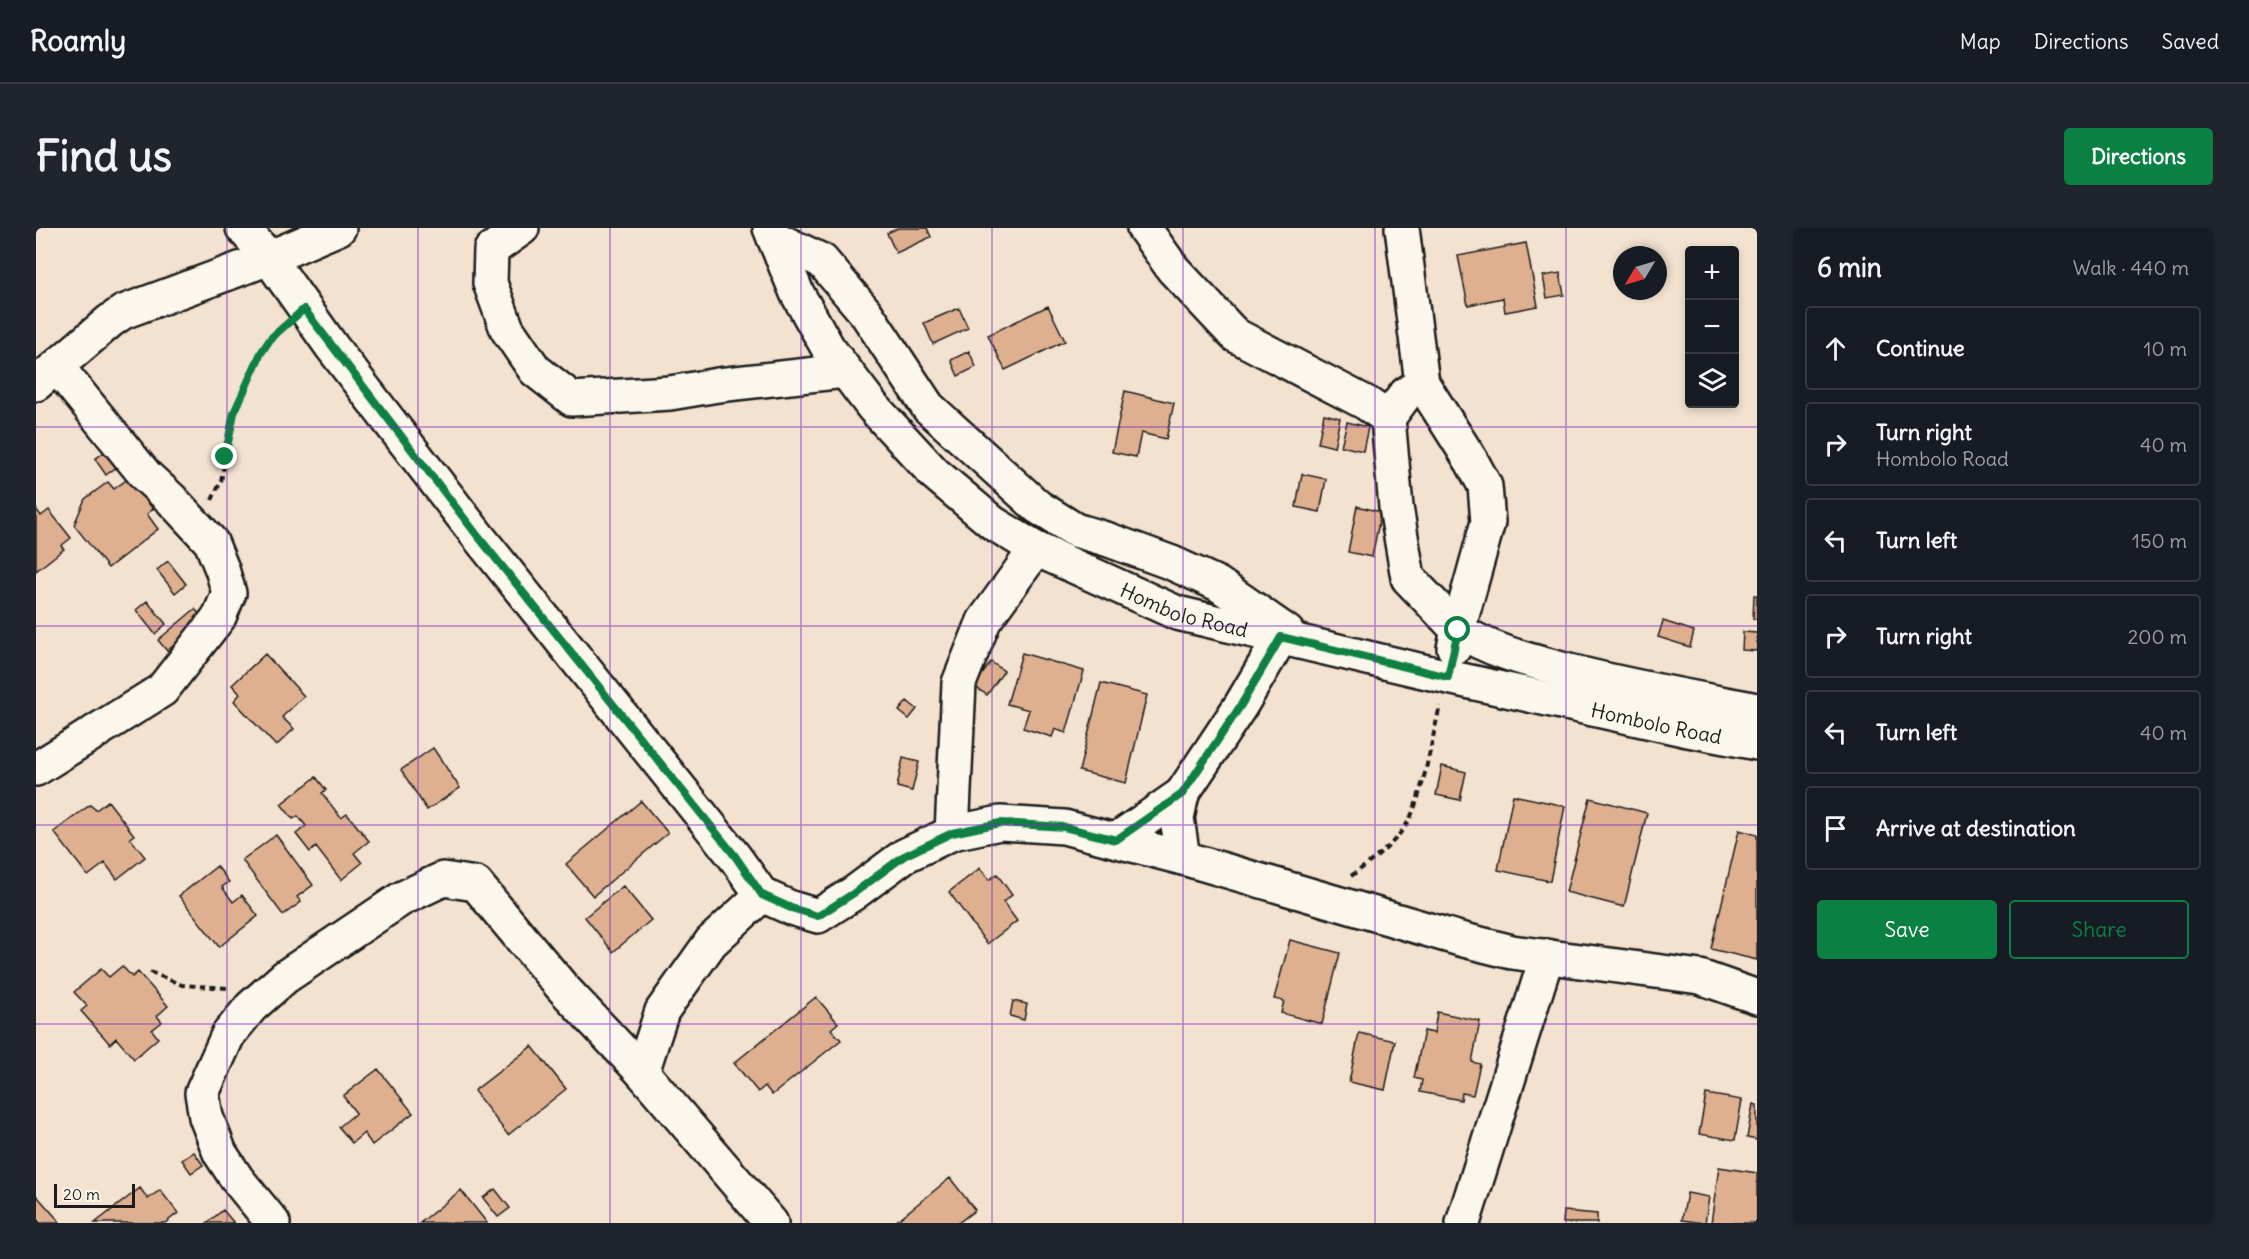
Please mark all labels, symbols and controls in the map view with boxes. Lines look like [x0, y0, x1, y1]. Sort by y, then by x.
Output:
text: Roamly [30, 23, 126, 59]
text: Map [1960, 28, 2001, 55]
text: Directions [2034, 28, 2128, 55]
text: Saved [2161, 28, 2219, 55]
button: Directions [2064, 128, 2213, 185]
text: Find us [36, 130, 172, 182]
north arrow [1613, 246, 1667, 300]
map controls [1685, 246, 1739, 408]
button: + [1685, 246, 1739, 300]
text: 6 min [1817, 251, 1882, 284]
text: Walk · 440 m [2073, 255, 2189, 280]
button: − [1685, 300, 1739, 354]
icon: ahead [1819, 332, 1852, 365]
text: Continue [1876, 334, 1965, 362]
text: 10 m [2144, 336, 2187, 361]
button: layers [1685, 354, 1739, 408]
text: Turn right [1876, 418, 1972, 446]
icon: right [1819, 428, 1852, 461]
text: 40 m [2140, 432, 2187, 457]
route end [211, 443, 237, 469]
text: Hombolo Road [1876, 446, 2009, 471]
icon: left [1819, 524, 1852, 557]
text: Turn left [1876, 526, 1957, 554]
text: 150 m [2132, 528, 2187, 553]
street label: Hombolo Road [1117, 577, 1251, 642]
route start [1444, 616, 1470, 642]
icon: right [1819, 620, 1852, 653]
text: Turn right [1876, 622, 1972, 650]
text: 200 m [2127, 624, 2187, 649]
street label: Hombolo Road [1589, 697, 1724, 749]
icon: left [1819, 716, 1852, 749]
text: Turn left [1876, 718, 1957, 746]
text: 40 m [2140, 720, 2187, 745]
icon: arrive [1819, 812, 1852, 845]
text: Arrive at destination [1876, 814, 2076, 842]
button: Save [1817, 900, 1997, 959]
button: Share [2009, 900, 2189, 959]
scale bar [54, 1181, 135, 1208]
text: 20 m [63, 1184, 100, 1204]

